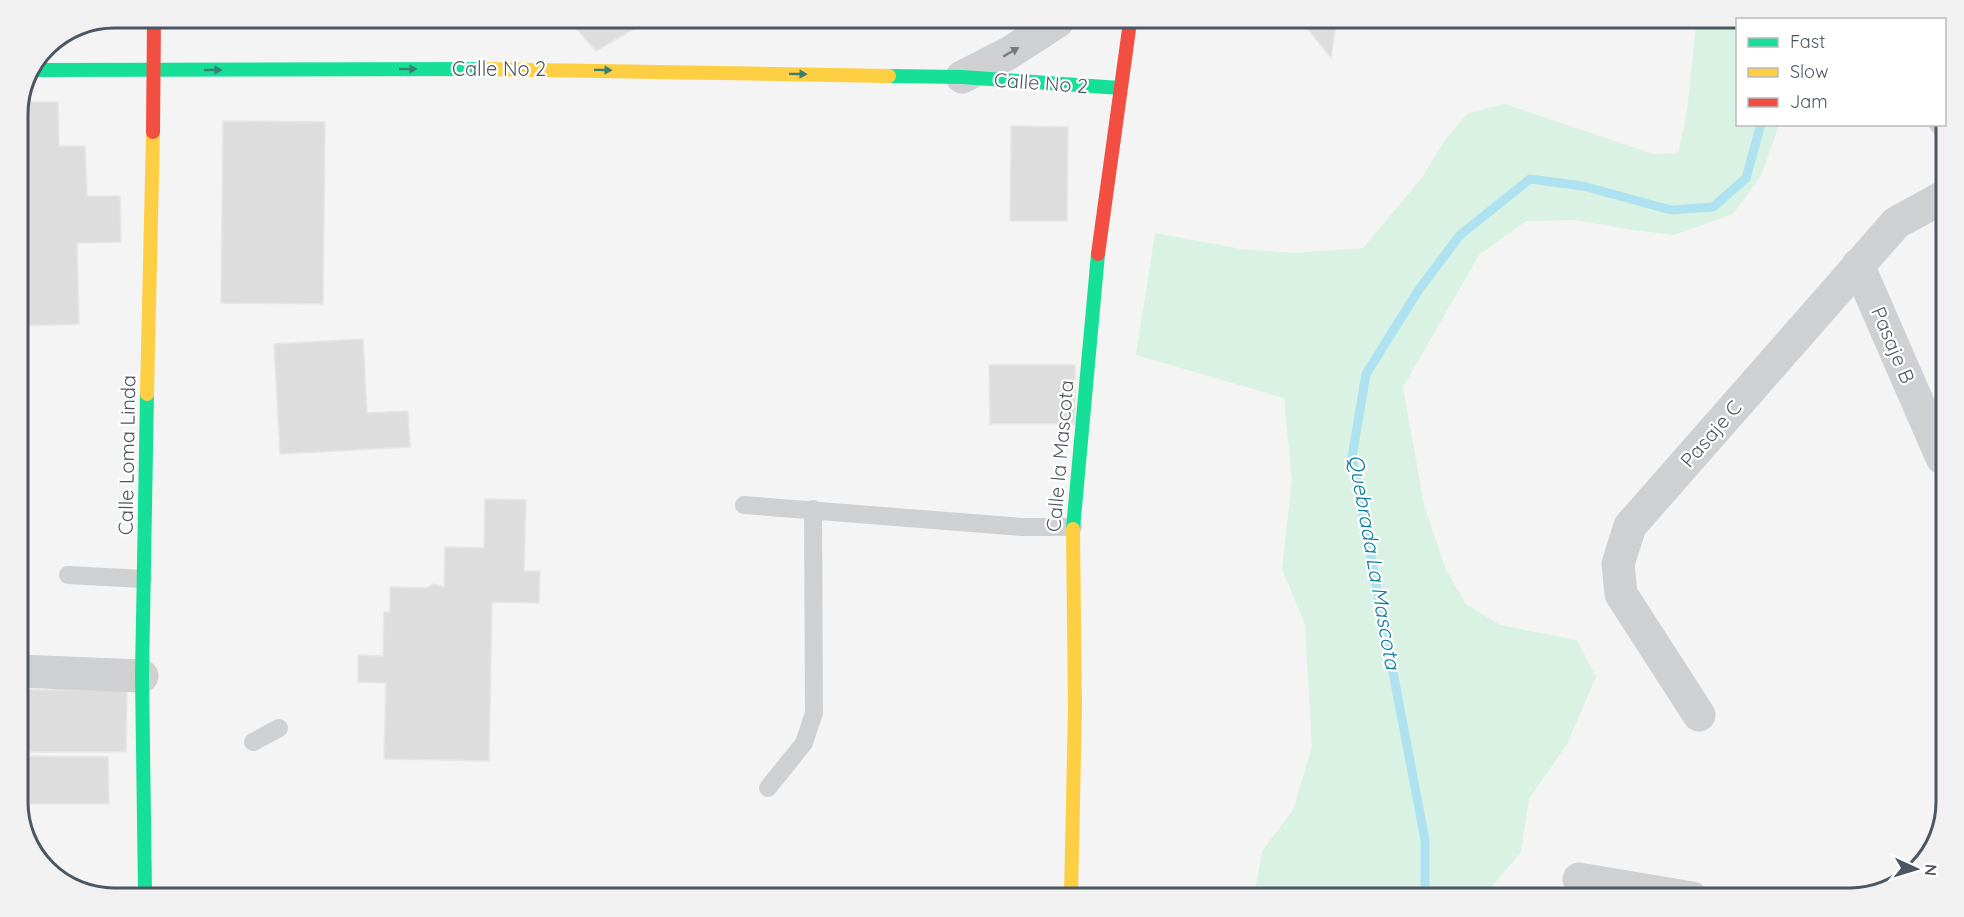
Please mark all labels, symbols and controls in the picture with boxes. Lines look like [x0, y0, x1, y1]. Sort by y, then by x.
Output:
legend [1736, 18, 1946, 126]
text: Fast [1790, 30, 1825, 53]
one-way arrow [1003, 46, 1019, 57]
street label: Calle No 2 [452, 56, 546, 81]
text: Slow [1790, 60, 1828, 83]
one-way arrow [398, 64, 417, 74]
one-way arrow [203, 65, 222, 75]
one-way arrow [593, 66, 612, 75]
street label: Calle No 2 [993, 67, 1089, 98]
one-way arrow [788, 69, 807, 79]
text: Jam [1790, 90, 1828, 113]
street label: Pasaje B [1866, 303, 1921, 387]
street label: Calle Loma Linda [113, 375, 140, 535]
street label: Calle la Mascota [1040, 379, 1079, 533]
street label: Pasaje C [1675, 395, 1747, 472]
water label: Quebrada La Mascota [1343, 452, 1407, 672]
north arrow [1886, 839, 1946, 899]
text: N [1921, 863, 1941, 877]

